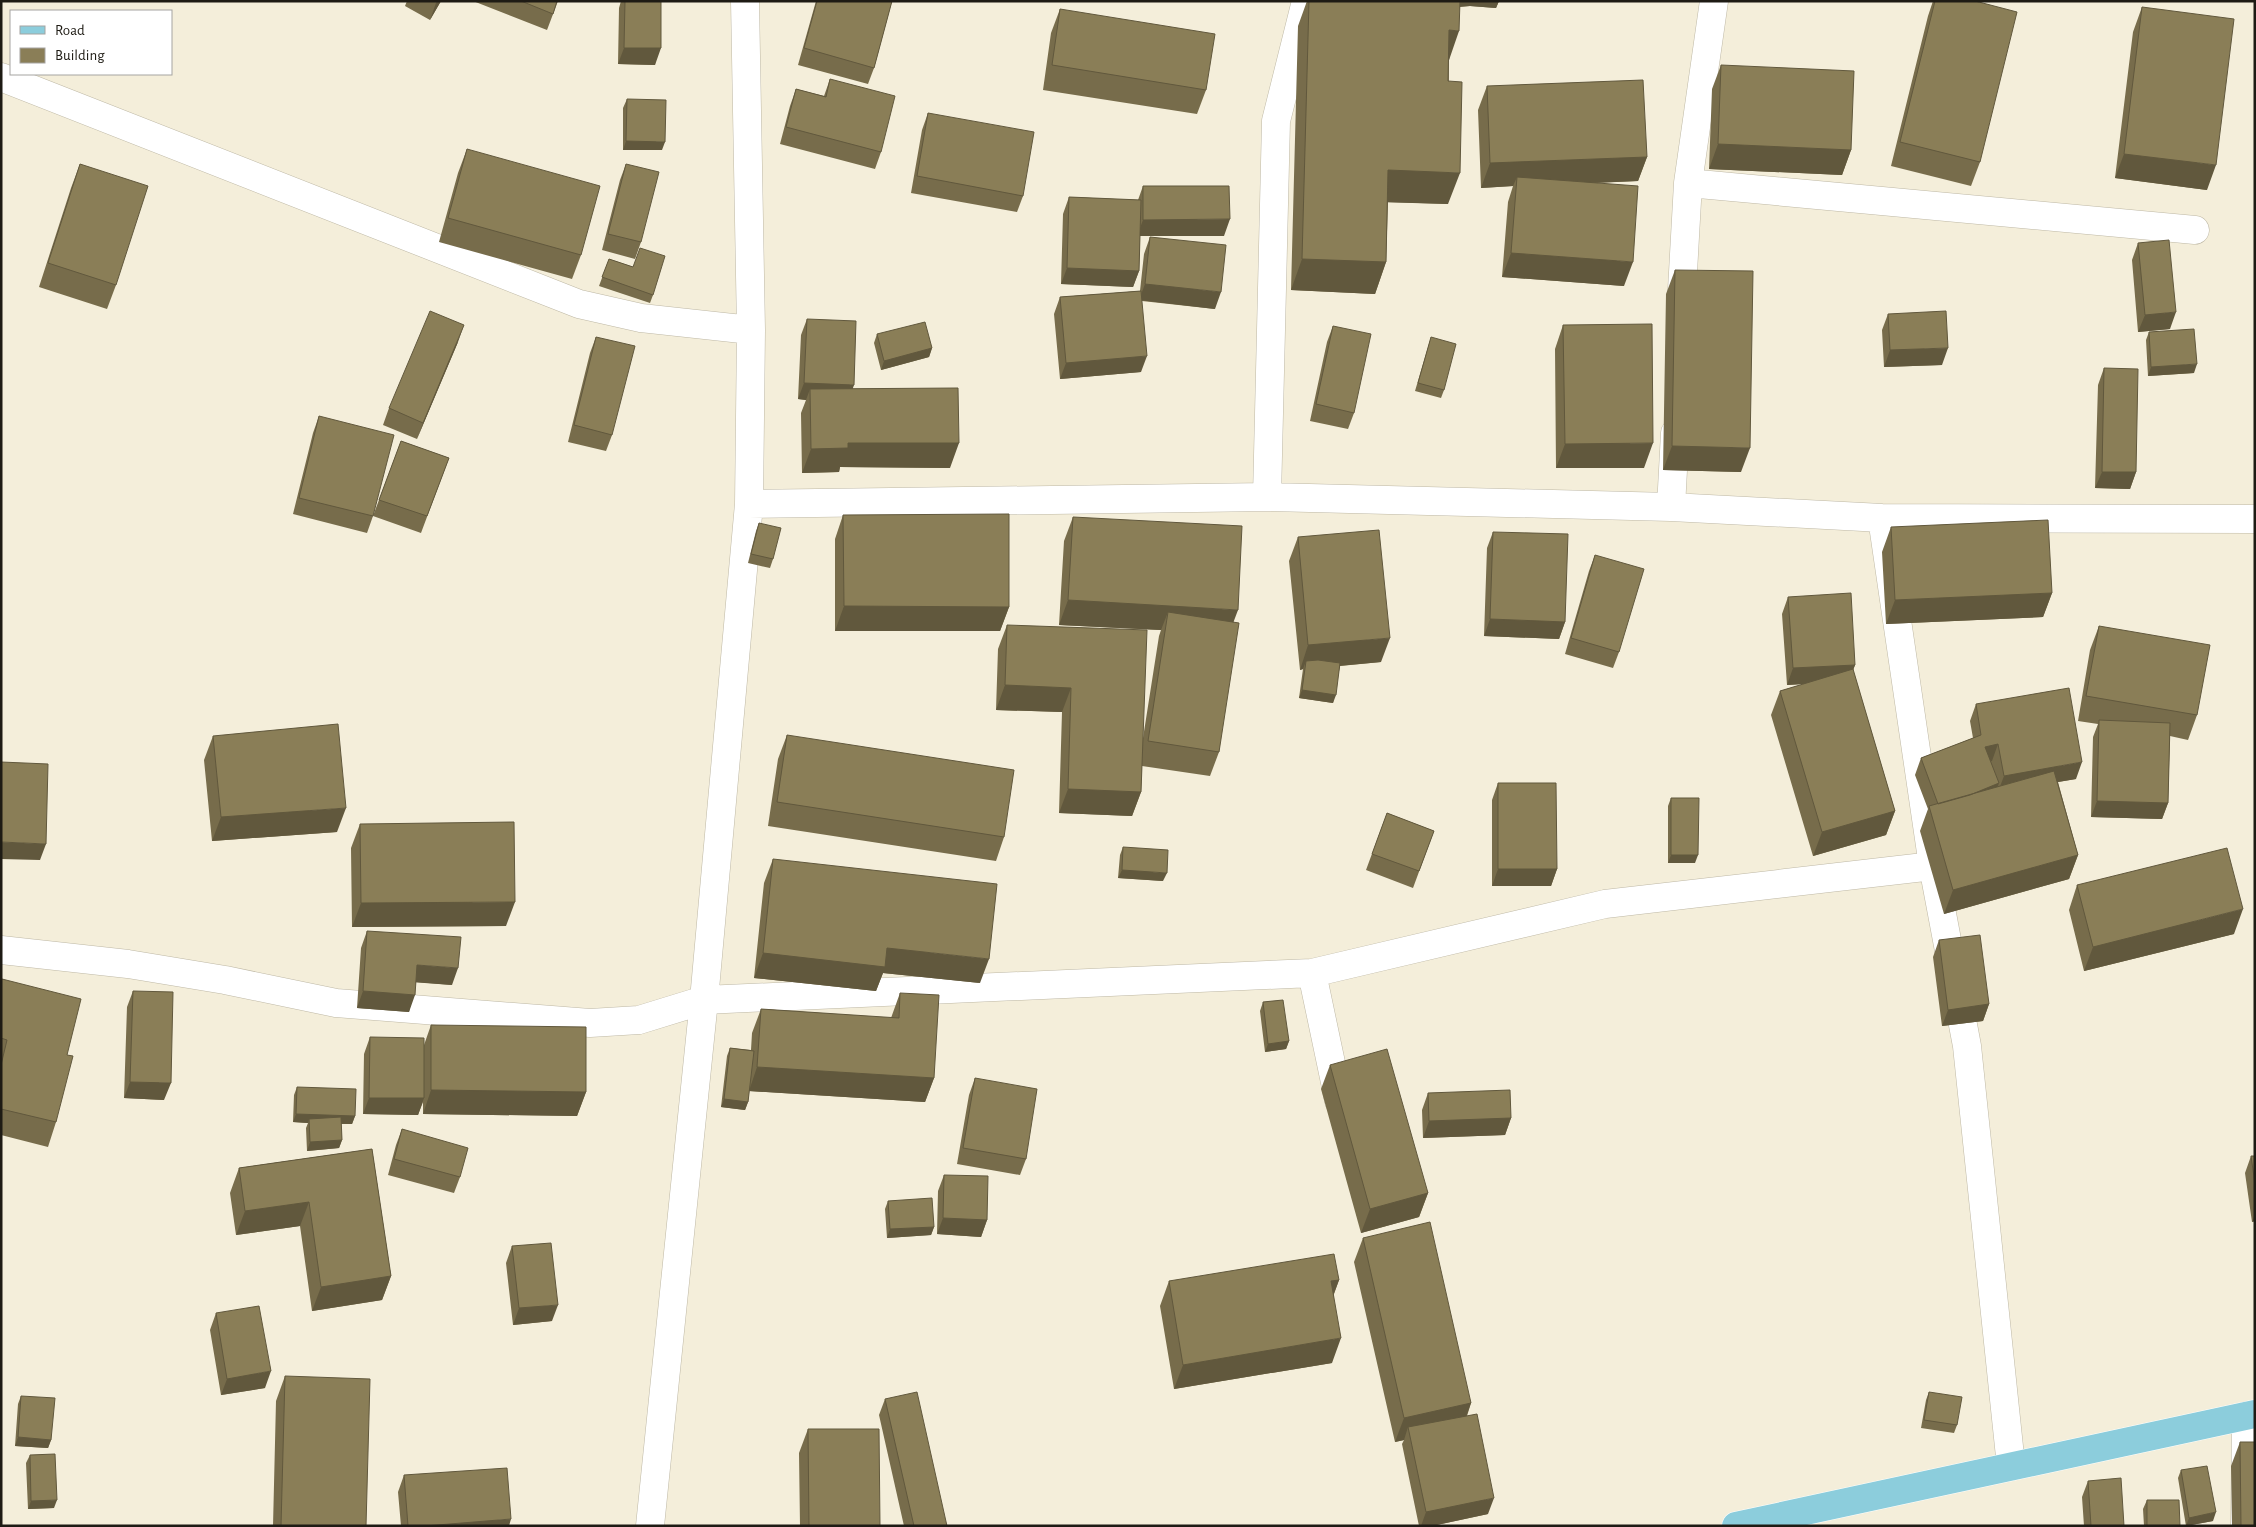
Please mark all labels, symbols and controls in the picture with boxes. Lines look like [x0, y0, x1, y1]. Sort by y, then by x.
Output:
legend [10, 10, 172, 75]
text: Road [55, 23, 85, 38]
text: Building [55, 48, 105, 63]

